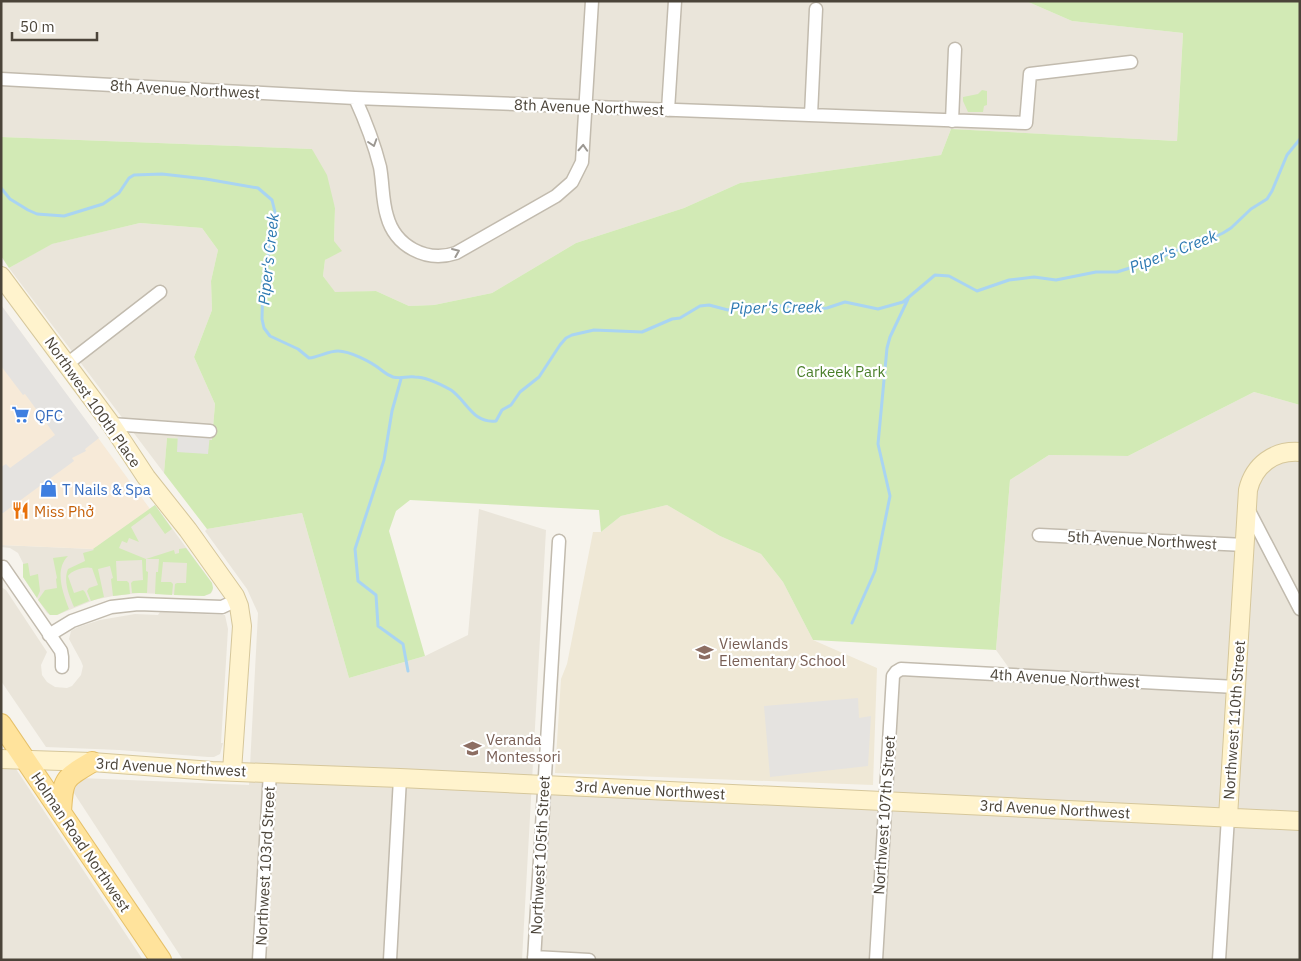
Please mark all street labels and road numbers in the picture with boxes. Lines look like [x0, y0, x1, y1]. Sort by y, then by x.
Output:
street label: 8th Avenue Northwest [109, 76, 261, 102]
street label: 8th Avenue Northwest [514, 95, 664, 119]
street label: Northwest 100th Place [41, 333, 145, 471]
street label: 5th Avenue Northwest [1066, 527, 1218, 553]
street label: Northwest 110th Street [1219, 640, 1249, 800]
street label: 4th Avenue Northwest [989, 665, 1141, 691]
street label: Northwest 107th Street [869, 735, 899, 895]
street label: 3rd Avenue Northwest [95, 754, 247, 780]
street label: Holman Road Northwest [27, 768, 135, 916]
street label: Northwest 105th Street [526, 775, 554, 935]
street label: 3rd Avenue Northwest [574, 777, 726, 803]
street label: Northwest 103rd Street [251, 786, 279, 946]
street label: 3rd Avenue Northwest [979, 796, 1131, 822]

